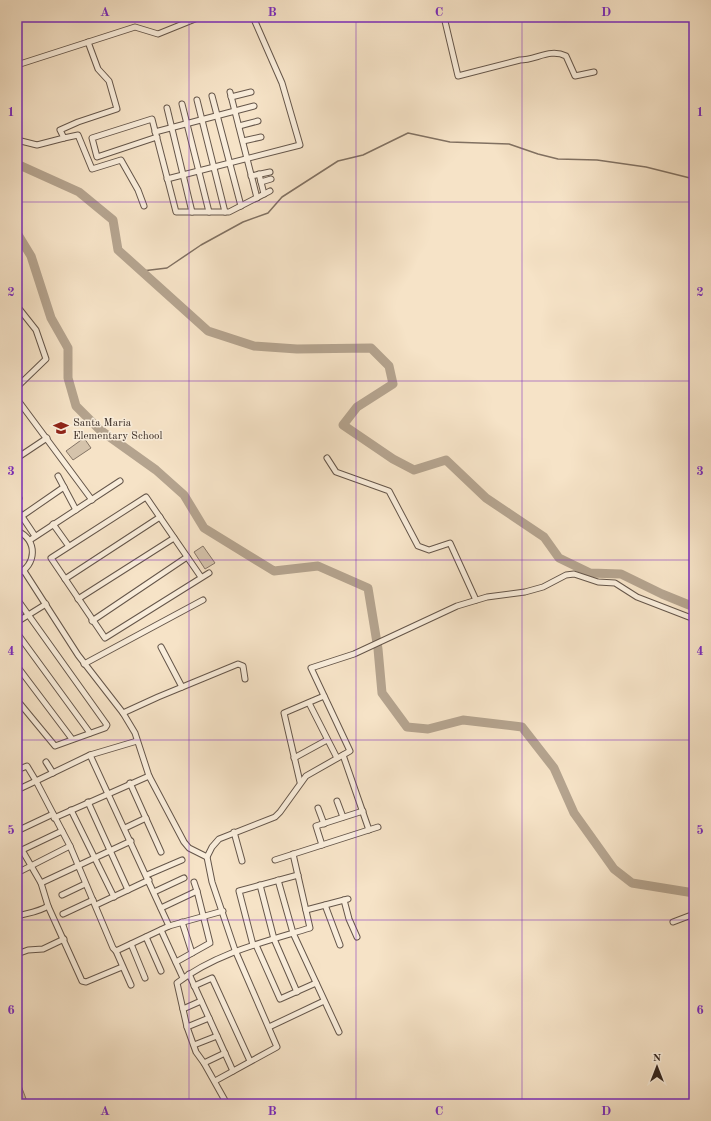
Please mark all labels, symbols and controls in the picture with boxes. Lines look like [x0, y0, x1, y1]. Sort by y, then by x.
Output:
text: A [100, 6, 110, 19]
text: B [267, 6, 277, 19]
text: C [435, 6, 443, 19]
text: D [601, 6, 611, 19]
text: 1 [7, 106, 15, 119]
text: 1 [696, 106, 704, 119]
text: 2 [7, 286, 15, 299]
text: 2 [696, 286, 704, 299]
place label: Santa Maria Elementary School [73, 418, 163, 442]
school or university icon: Santa Maria Elementary School [52, 419, 70, 437]
text: 3 [7, 465, 15, 478]
text: 3 [696, 465, 704, 478]
text: 4 [7, 645, 15, 658]
text: 4 [696, 645, 704, 658]
text: 5 [7, 824, 15, 837]
text: 5 [696, 824, 704, 837]
text: 6 [7, 1004, 15, 1017]
text: 6 [696, 1004, 704, 1017]
north arrow [637, 1047, 677, 1087]
text: N [653, 1053, 662, 1064]
text: A [100, 1105, 110, 1118]
text: B [267, 1105, 277, 1118]
text: C [435, 1105, 443, 1118]
text: D [601, 1105, 611, 1118]

